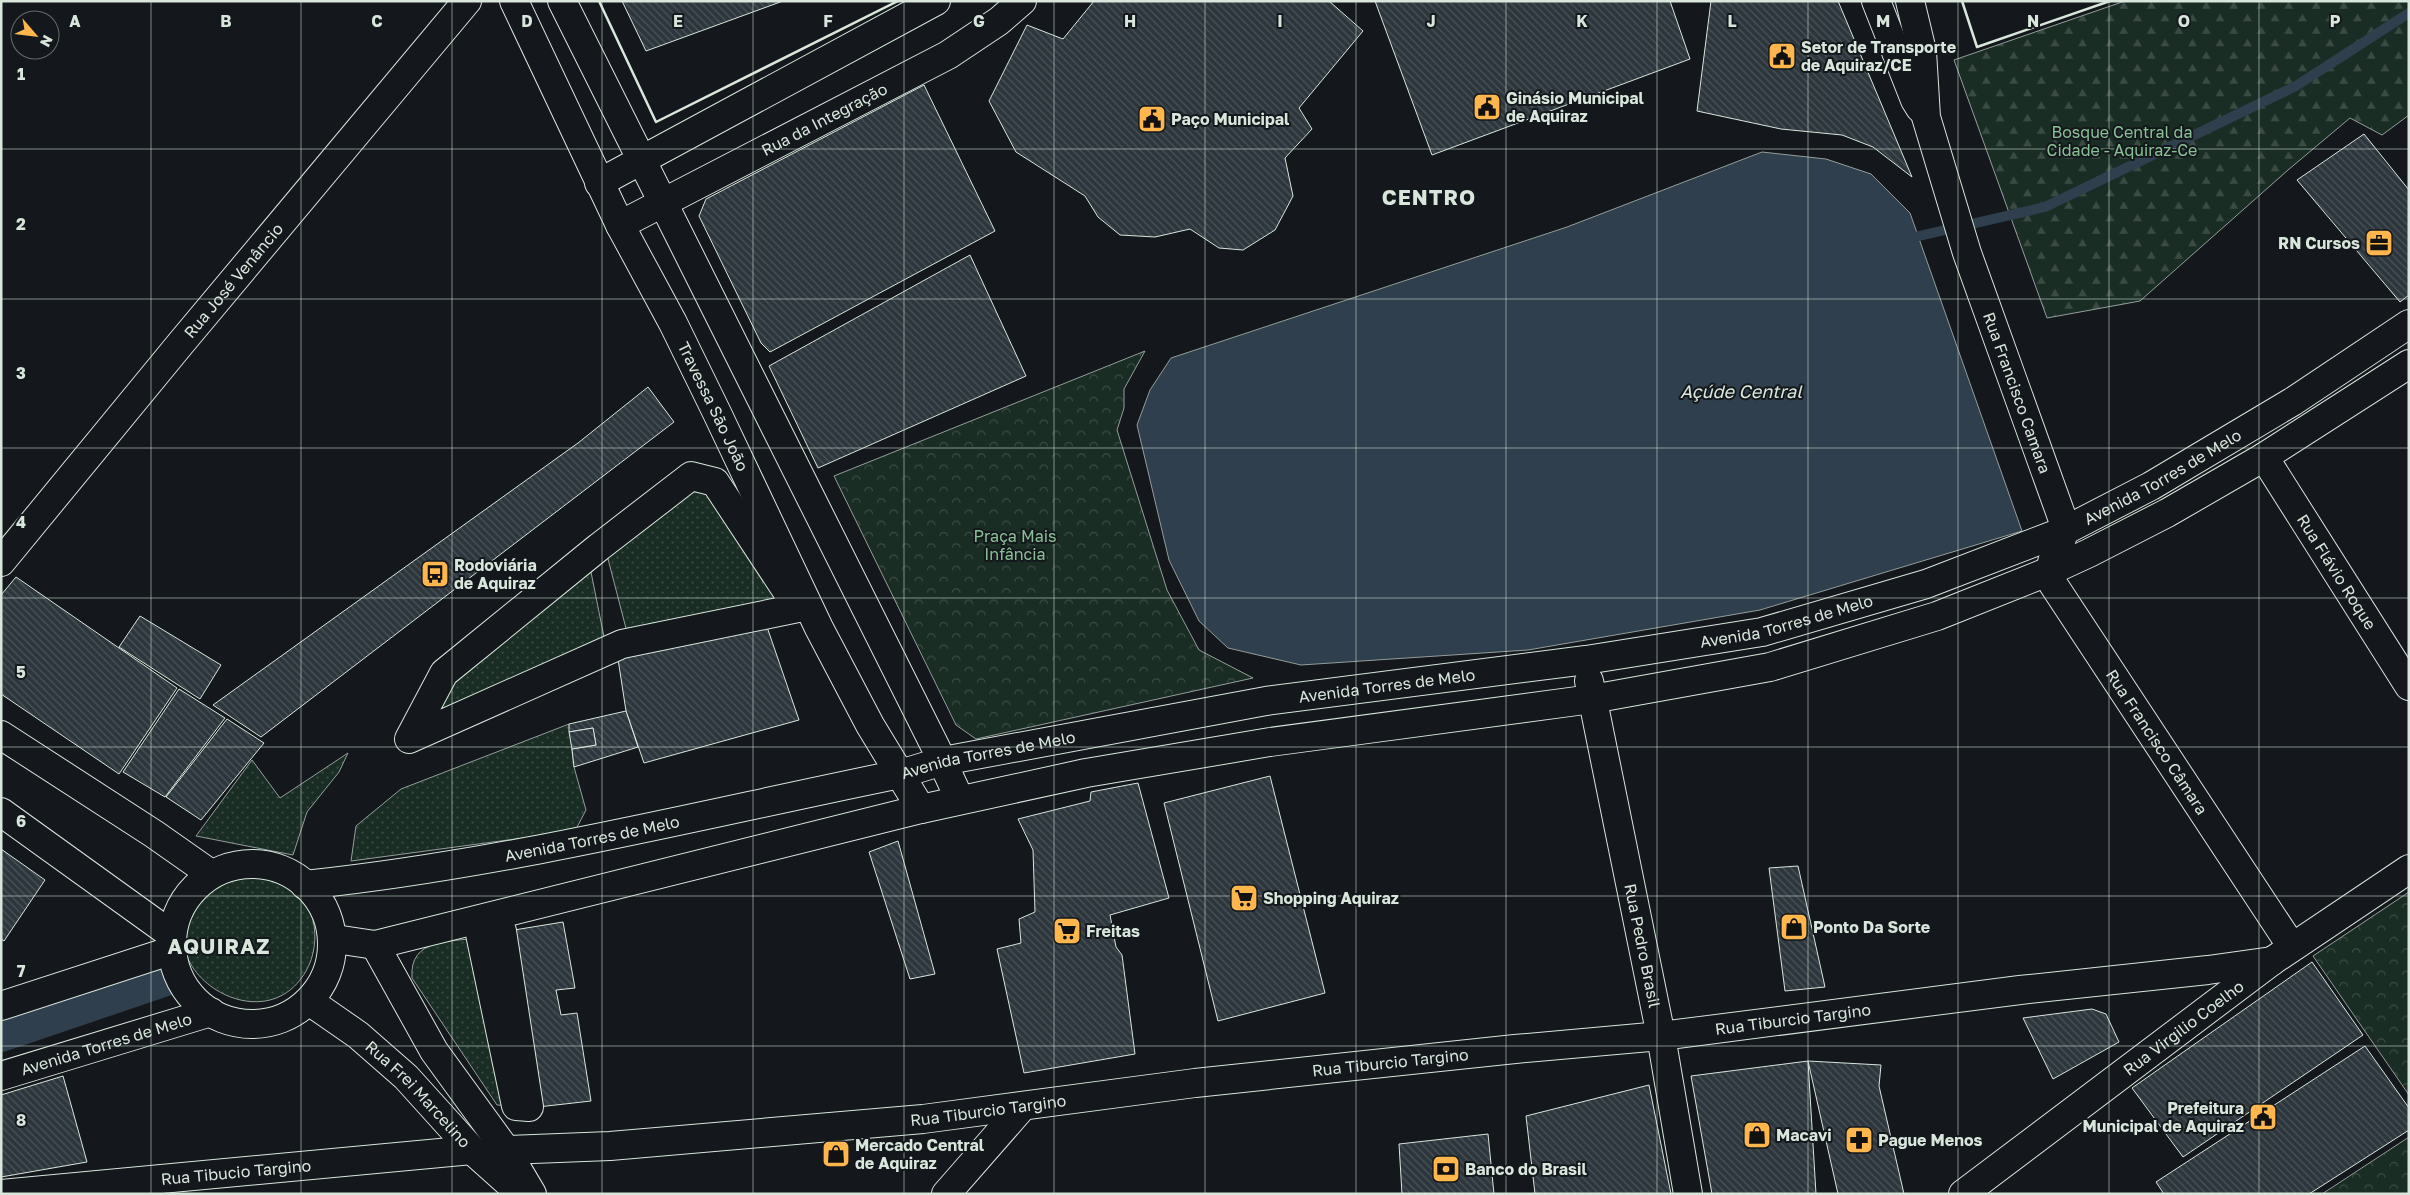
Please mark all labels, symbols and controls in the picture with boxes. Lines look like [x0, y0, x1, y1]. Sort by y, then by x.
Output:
north arrow [10, 10, 60, 60]
text: A [69, 11, 81, 31]
text: B [220, 11, 232, 31]
text: C [371, 11, 383, 31]
text: D [521, 11, 533, 31]
text: E [673, 11, 683, 31]
text: F [823, 11, 833, 31]
text: G [973, 11, 985, 31]
text: H [1124, 11, 1136, 31]
text: I [1277, 11, 1283, 31]
text: J [1426, 11, 1436, 31]
text: K [1576, 11, 1588, 31]
text: L [1727, 11, 1737, 31]
text: M [1876, 11, 1890, 31]
text: N [2027, 11, 2039, 31]
text: O [2178, 11, 2190, 31]
text: P [2330, 11, 2341, 31]
text: N [37, 33, 57, 50]
place label: Setor de Transporte de Aquiraz/CE [1801, 37, 1956, 75]
public building icon: Setor de Transporte de Aquiraz/CE [1767, 41, 1797, 71]
text: 1 [17, 64, 25, 84]
street label: Rua da Integração [758, 78, 891, 160]
place label: Ginásio Municipal de Aquiraz [1506, 88, 1645, 126]
public building icon: Ginásio Municipal de Aquiraz [1472, 92, 1502, 122]
public building icon: Paço Municipal [1137, 104, 1167, 134]
place label: Paço Municipal [1171, 109, 1290, 129]
park label: Bosque Central da Cidade - Aquiraz-Ce [2047, 122, 2197, 160]
district label: CENTRO [1382, 184, 1476, 210]
text: 2 [16, 214, 26, 234]
street label: Rua José Venâncio [179, 219, 287, 342]
office icon: RN Cursos [2364, 228, 2394, 258]
place label: RN Cursos [2278, 233, 2360, 253]
street label: Rua Francisco Camara [1979, 309, 2055, 476]
street label: Travessa São João [674, 338, 753, 474]
text: 3 [16, 363, 26, 383]
water label: Açúde Central [1680, 380, 1803, 402]
street label: Avenida Torres de Melo [2080, 425, 2245, 529]
street label: Rua Flávio Roque [2293, 510, 2381, 633]
text: 4 [16, 512, 26, 532]
park label: Praça Mais Infância [974, 526, 1056, 564]
place label: Rodoviária de Aquiraz [454, 555, 537, 593]
bus stop icon: Rodoviária de Aquiraz [420, 559, 450, 589]
street label: Avenida Torres de Melo [1699, 590, 1875, 652]
text: 5 [16, 662, 26, 682]
street label: Avenida Torres de Melo [1298, 664, 1476, 707]
street label: Rua Francisco Câmara [2102, 665, 2212, 818]
street label: Avenida Torres de Melo [899, 727, 1077, 783]
text: 6 [16, 811, 26, 831]
street label: Avenida Torres de Melo [503, 811, 681, 866]
street label: Rua Pedro Brasil [1620, 882, 1665, 1009]
supermarket icon: Shopping Aquiraz [1229, 883, 1259, 913]
place label: Shopping Aquiraz [1263, 888, 1399, 908]
shop icon: Ponto Da Sorte [1779, 912, 1809, 942]
supermarket icon: Freitas [1052, 916, 1082, 946]
place label: Ponto Da Sorte [1813, 917, 1930, 937]
place label: Freitas [1086, 921, 1140, 941]
district label: AQUIRAZ [167, 933, 271, 959]
text: 7 [17, 961, 26, 981]
street label: Rua Virgilio Coelho [2119, 976, 2248, 1080]
street label: Rua Tiburcio Targino [1714, 999, 1872, 1039]
street label: Avenida Torres de Melo [18, 1008, 194, 1079]
street label: Rua Frei Marcelino [361, 1036, 475, 1152]
street label: Rua Tiburcio Targino [1311, 1044, 1469, 1080]
street label: Rua Tiburcio Targino [909, 1090, 1067, 1130]
place label: Prefeitura Municipal de Aquiraz [2082, 1098, 2244, 1136]
public building icon: Prefeitura Municipal de Aquiraz [2248, 1102, 2278, 1132]
text: 8 [16, 1110, 26, 1130]
shop icon: Macavi [1742, 1120, 1772, 1150]
place label: Macavi [1776, 1125, 1832, 1145]
pharmacy icon: Pague Menos [1844, 1125, 1874, 1155]
place label: Pague Menos [1878, 1130, 1983, 1150]
place label: Mercado Central de Aquiraz [855, 1135, 985, 1173]
shop icon: Mercado Central de Aquiraz [821, 1139, 851, 1169]
bank icon: Banco do Brasil [1431, 1154, 1461, 1184]
street label: Rua Tibucio Targino [160, 1155, 312, 1189]
place label: Banco do Brasil [1465, 1159, 1587, 1179]

